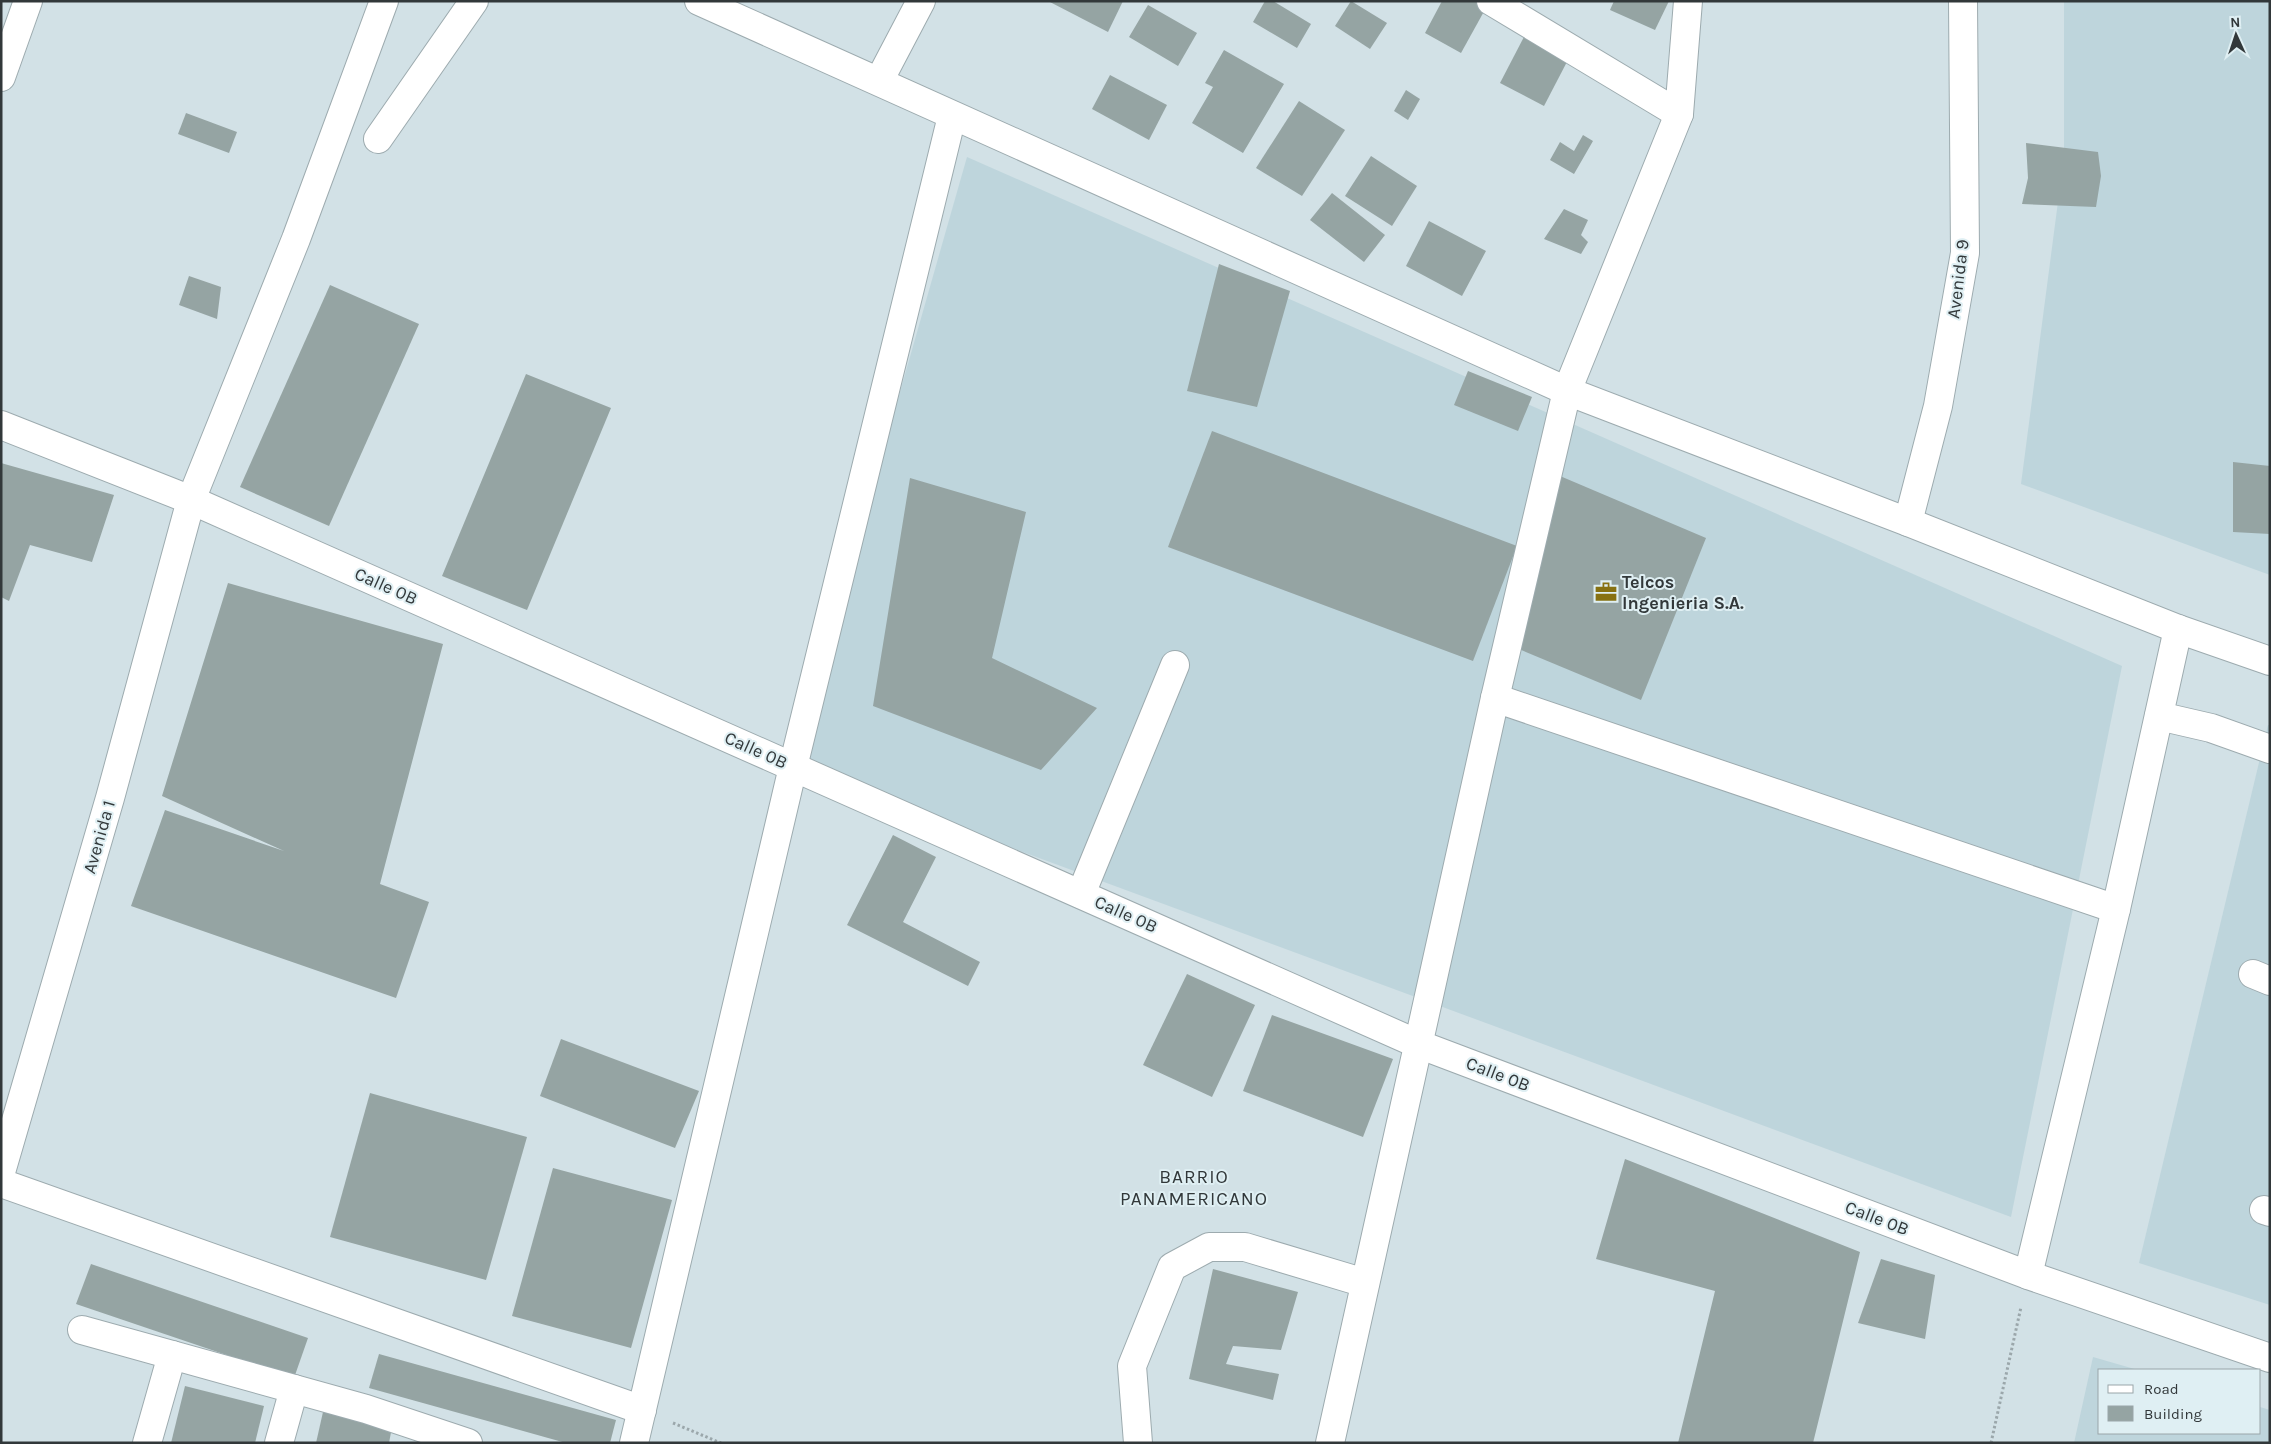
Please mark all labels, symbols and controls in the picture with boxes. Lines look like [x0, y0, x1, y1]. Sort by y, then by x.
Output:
north arrow [2211, 10, 2261, 60]
text: N [2230, 14, 2241, 31]
street label: Avenida 9 [1942, 238, 1974, 320]
street label: Calle 0B [351, 562, 421, 610]
place label: Telcos Ingenieria S.A. [1622, 571, 1744, 614]
office icon: Telcos Ingenieria S.A. [1593, 579, 1619, 605]
street label: Calle 0B [721, 726, 791, 774]
street label: Avenida 1 [78, 798, 120, 876]
street label: Calle 0B [1091, 890, 1161, 938]
street label: Calle 0B [1463, 1052, 1533, 1096]
district label: BARRIO PANAMERICANO [1120, 1166, 1268, 1210]
street label: Calle 0B [1842, 1196, 1912, 1240]
legend [2098, 1369, 2261, 1434]
text: Road [2144, 1380, 2179, 1398]
text: Building [2144, 1405, 2202, 1423]

